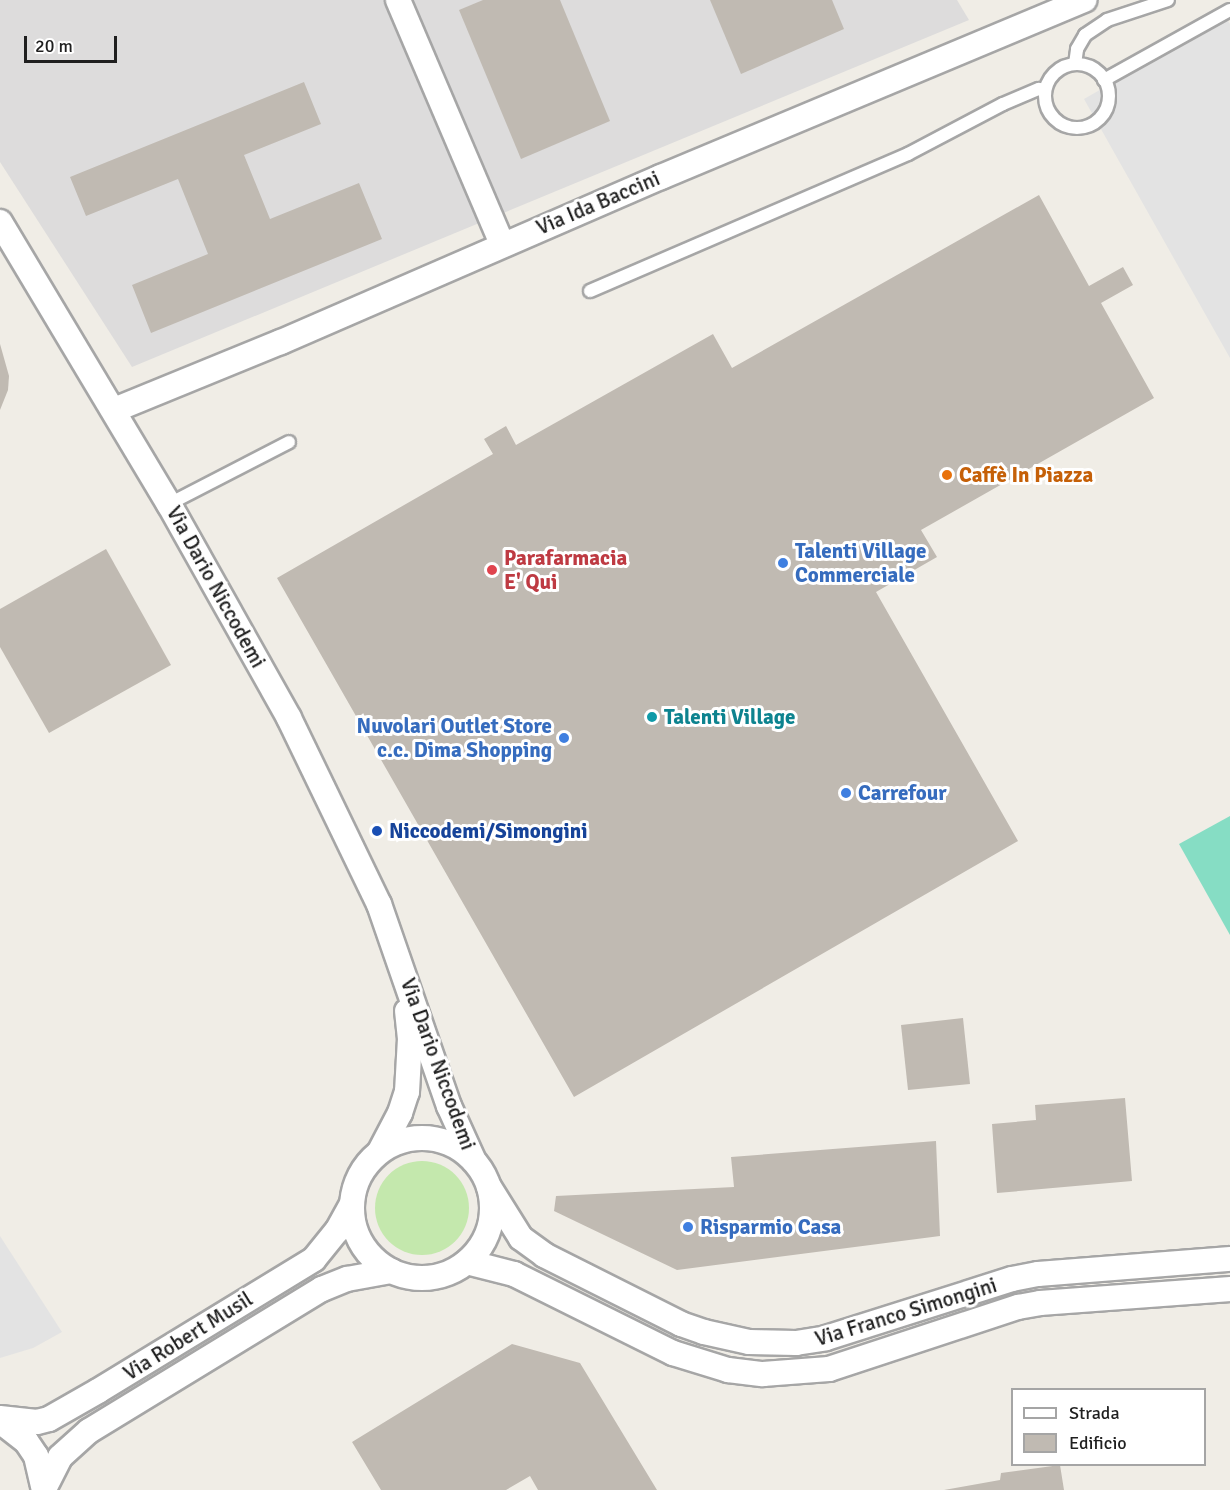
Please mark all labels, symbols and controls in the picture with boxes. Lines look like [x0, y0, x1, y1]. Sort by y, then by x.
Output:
scale bar [27, 24, 120, 62]
text: 20 m [35, 35, 73, 57]
street label: Via Ida Baccini [533, 166, 663, 240]
place label: Caffè In Piazza [959, 462, 1093, 488]
marker: Caffè In Piazza [940, 468, 954, 482]
street label: Via Dario Niccodemi [161, 502, 271, 672]
place label: Talenti Village Commerciale [795, 538, 926, 588]
place label: Parafarmacia E' Qui [504, 545, 627, 595]
marker: Talenti Village Commerciale [776, 556, 790, 570]
marker: Parafarmacia E' Qui [485, 563, 499, 577]
place label: Talenti Village [664, 704, 795, 730]
marker: Talenti Village [645, 710, 659, 724]
place label: Nuvolari Outlet Store c.c. Dima Shopping [357, 713, 552, 763]
marker: Nuvolari Outlet Store c.c. Dima Shopping [557, 731, 571, 745]
place label: Carrefour [858, 780, 947, 806]
marker: Carrefour [839, 786, 853, 800]
place label: Niccodemi/Simongini [389, 818, 588, 844]
marker: Niccodemi/Simongini [370, 824, 384, 838]
street label: Via Dario Niccodemi [395, 975, 481, 1153]
place label: Risparmio Casa [700, 1214, 841, 1240]
marker: Risparmio Casa [681, 1220, 695, 1234]
street label: Via Franco Simongini [812, 1272, 1000, 1352]
street label: Via Robert Musil [119, 1286, 257, 1386]
legend [1011, 1388, 1206, 1466]
text: Strada [1069, 1402, 1120, 1424]
text: Edificio [1069, 1432, 1127, 1454]

